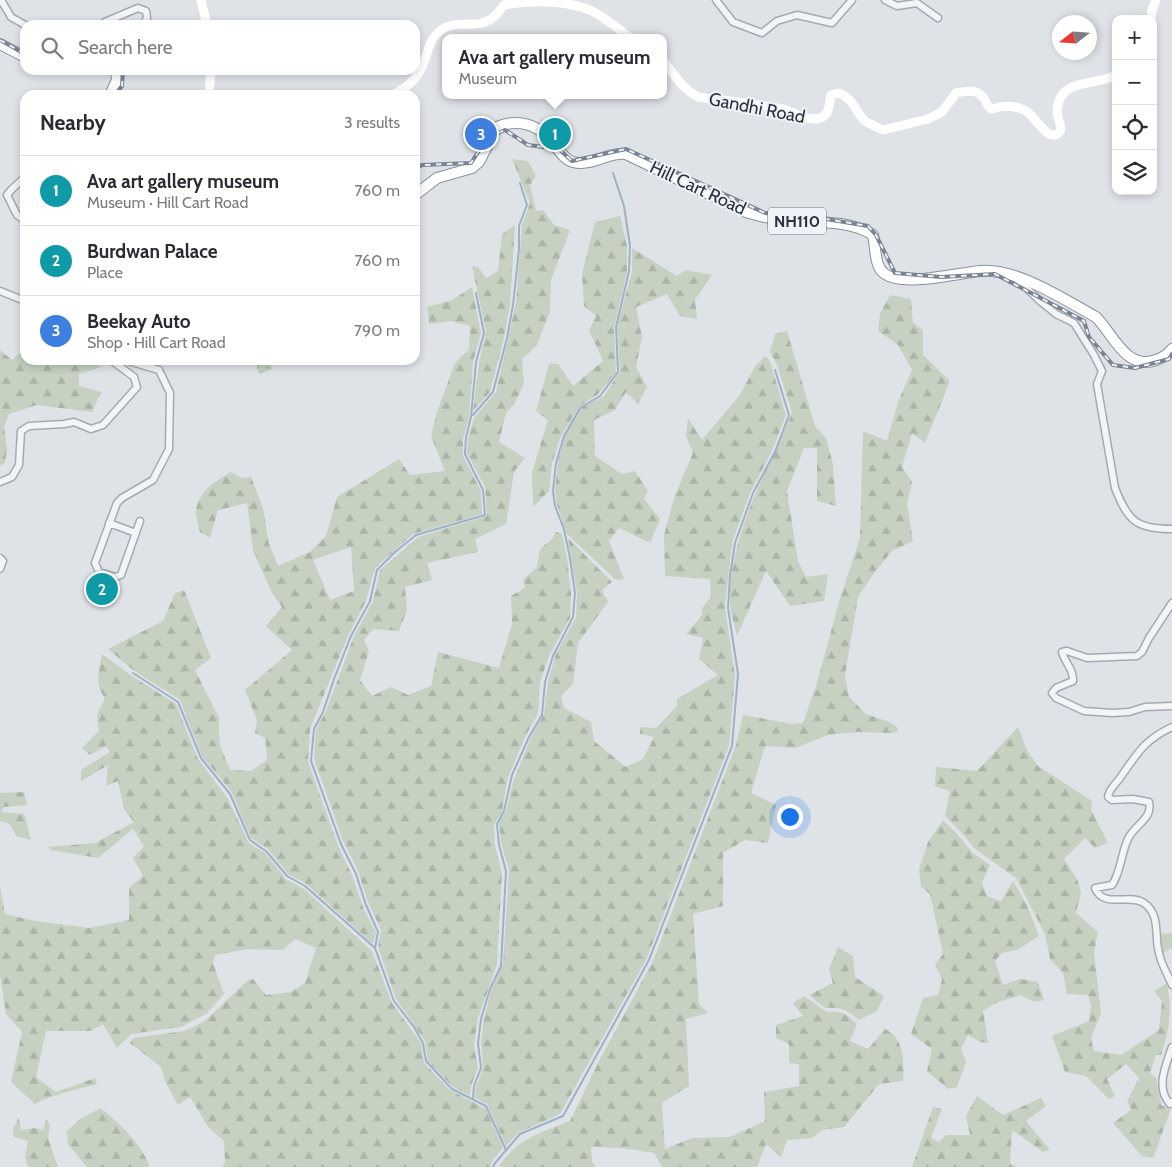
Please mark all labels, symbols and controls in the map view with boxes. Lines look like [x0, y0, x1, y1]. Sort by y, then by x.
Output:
north arrow [1052, 15, 1097, 60]
map controls [1112, 15, 1157, 195]
button: + [1112, 15, 1157, 60]
search box [20, 20, 420, 75]
icon: search [38, 34, 66, 62]
popup [442, 34, 667, 99]
text: Search here [78, 36, 172, 59]
text: Ava art gallery museum [459, 46, 650, 69]
button: − [1112, 60, 1157, 105]
text: Museum [459, 69, 517, 88]
street label: Gandhi Road [707, 88, 807, 128]
button: locate [1112, 105, 1157, 150]
text: Nearby [40, 110, 106, 135]
text: 3 results [344, 113, 400, 132]
pin: 3 [465, 115, 497, 153]
pin: 1 [539, 115, 571, 153]
button: layers [1112, 150, 1157, 195]
street label: Hill Cart Road [646, 156, 750, 220]
text: Ava art gallery museum [87, 170, 279, 193]
text: 1 [53, 181, 59, 200]
text: 760 m [354, 181, 400, 200]
text: Museum · Hill Cart Road [87, 193, 248, 212]
road number: NH110 [768, 208, 826, 235]
text: Burdwan Palace [87, 240, 218, 263]
text: 2 [52, 251, 60, 270]
text: 760 m [354, 251, 400, 270]
text: Place [87, 263, 123, 282]
text: Beekay Auto [87, 310, 191, 333]
text: 3 [52, 321, 60, 340]
text: 790 m [354, 321, 400, 340]
text: Shop · Hill Cart Road [87, 333, 226, 352]
pin: 2 [86, 570, 118, 608]
your location [777, 804, 803, 830]

